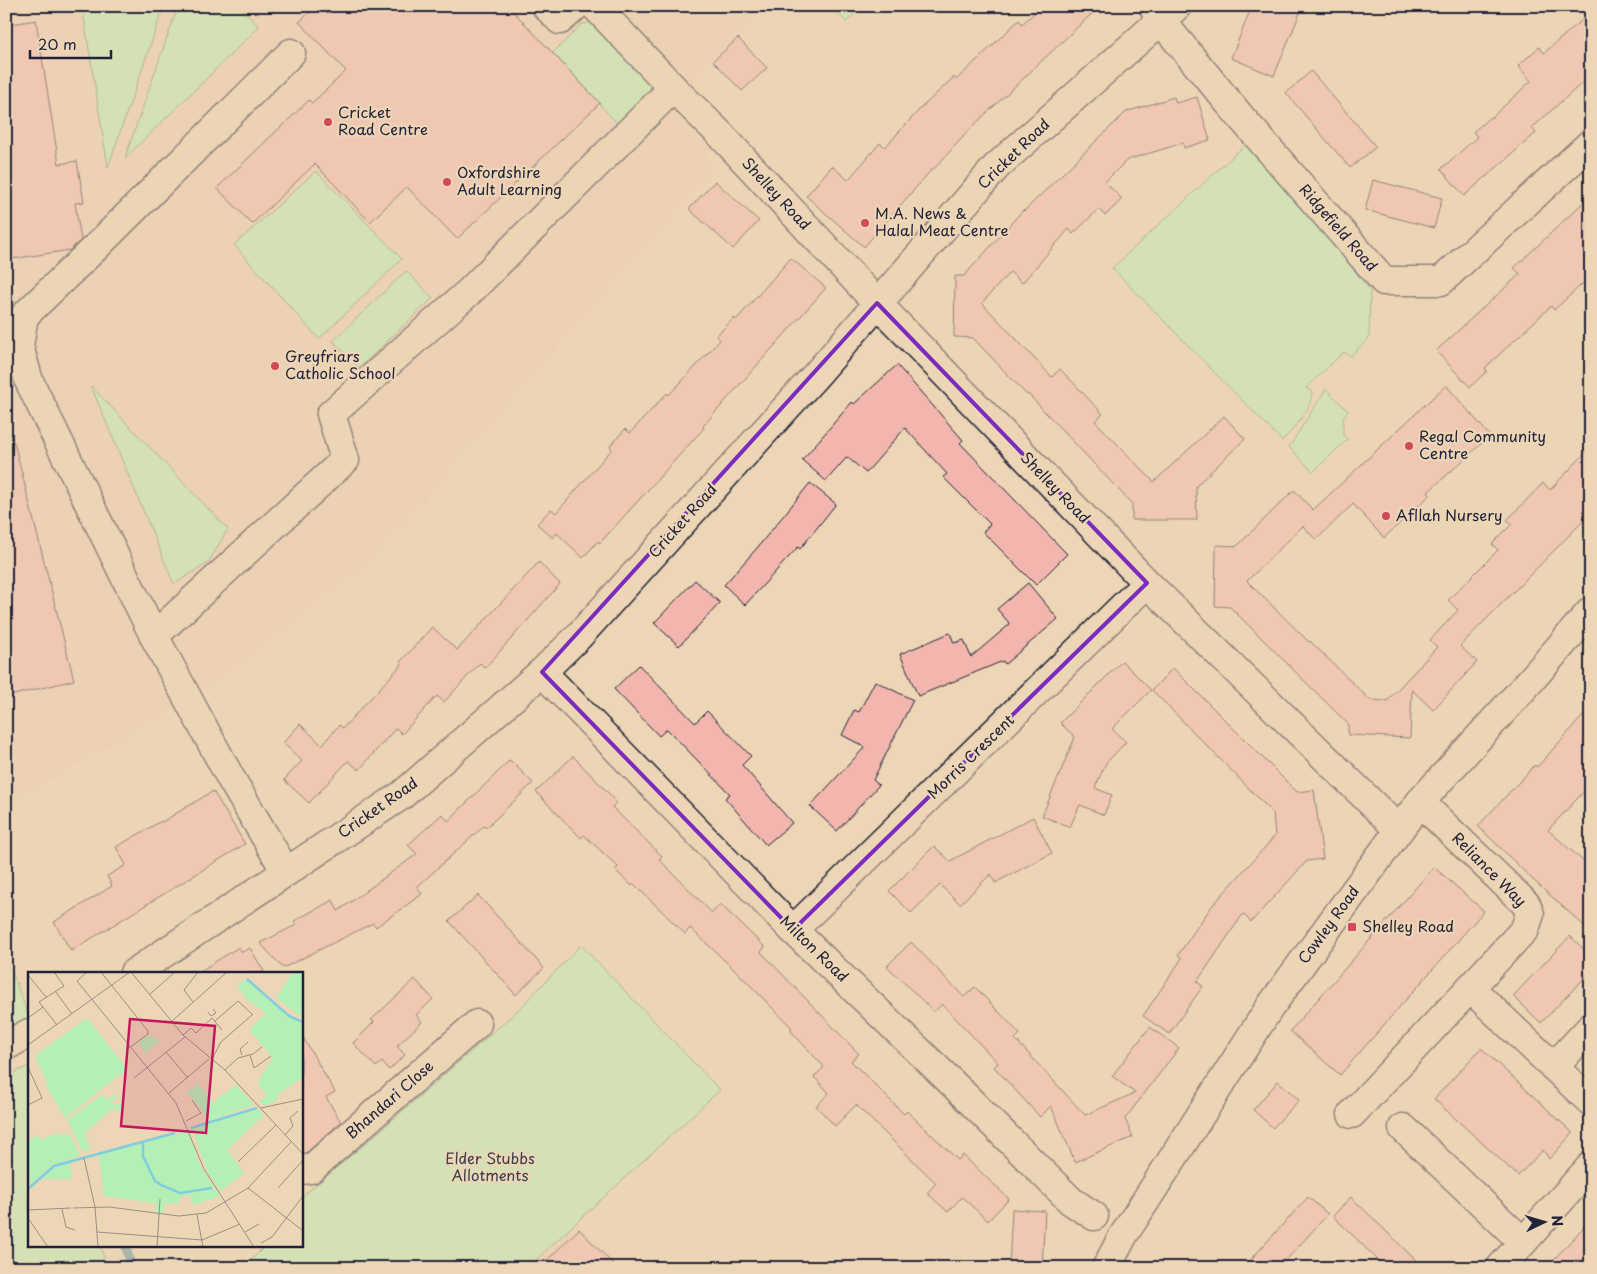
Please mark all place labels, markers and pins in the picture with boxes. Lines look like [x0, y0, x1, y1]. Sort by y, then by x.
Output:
place label: Cricket Road Centre [338, 100, 428, 140]
marker: Cricket Road Centre [322, 116, 334, 128]
place label: Oxfordshire Adult Learning [457, 160, 562, 200]
marker: Oxfordshire Adult Learning [441, 176, 453, 188]
place label: M.A. News & Halal Meat Centre [875, 201, 1009, 241]
marker: M.A. News & Halal Meat Centre [859, 217, 871, 229]
place label: Greyfriars Catholic School [285, 344, 396, 384]
marker: Greyfriars Catholic School [269, 360, 281, 372]
place label: Regal Community Centre [1419, 424, 1546, 464]
marker: Regal Community Centre [1403, 440, 1415, 452]
place label: Afllah Nursery [1396, 503, 1503, 526]
marker: Afllah Nursery [1380, 510, 1392, 522]
place label: Shelley Road [1362, 914, 1454, 937]
marker: Shelley Road [1346, 921, 1358, 933]

